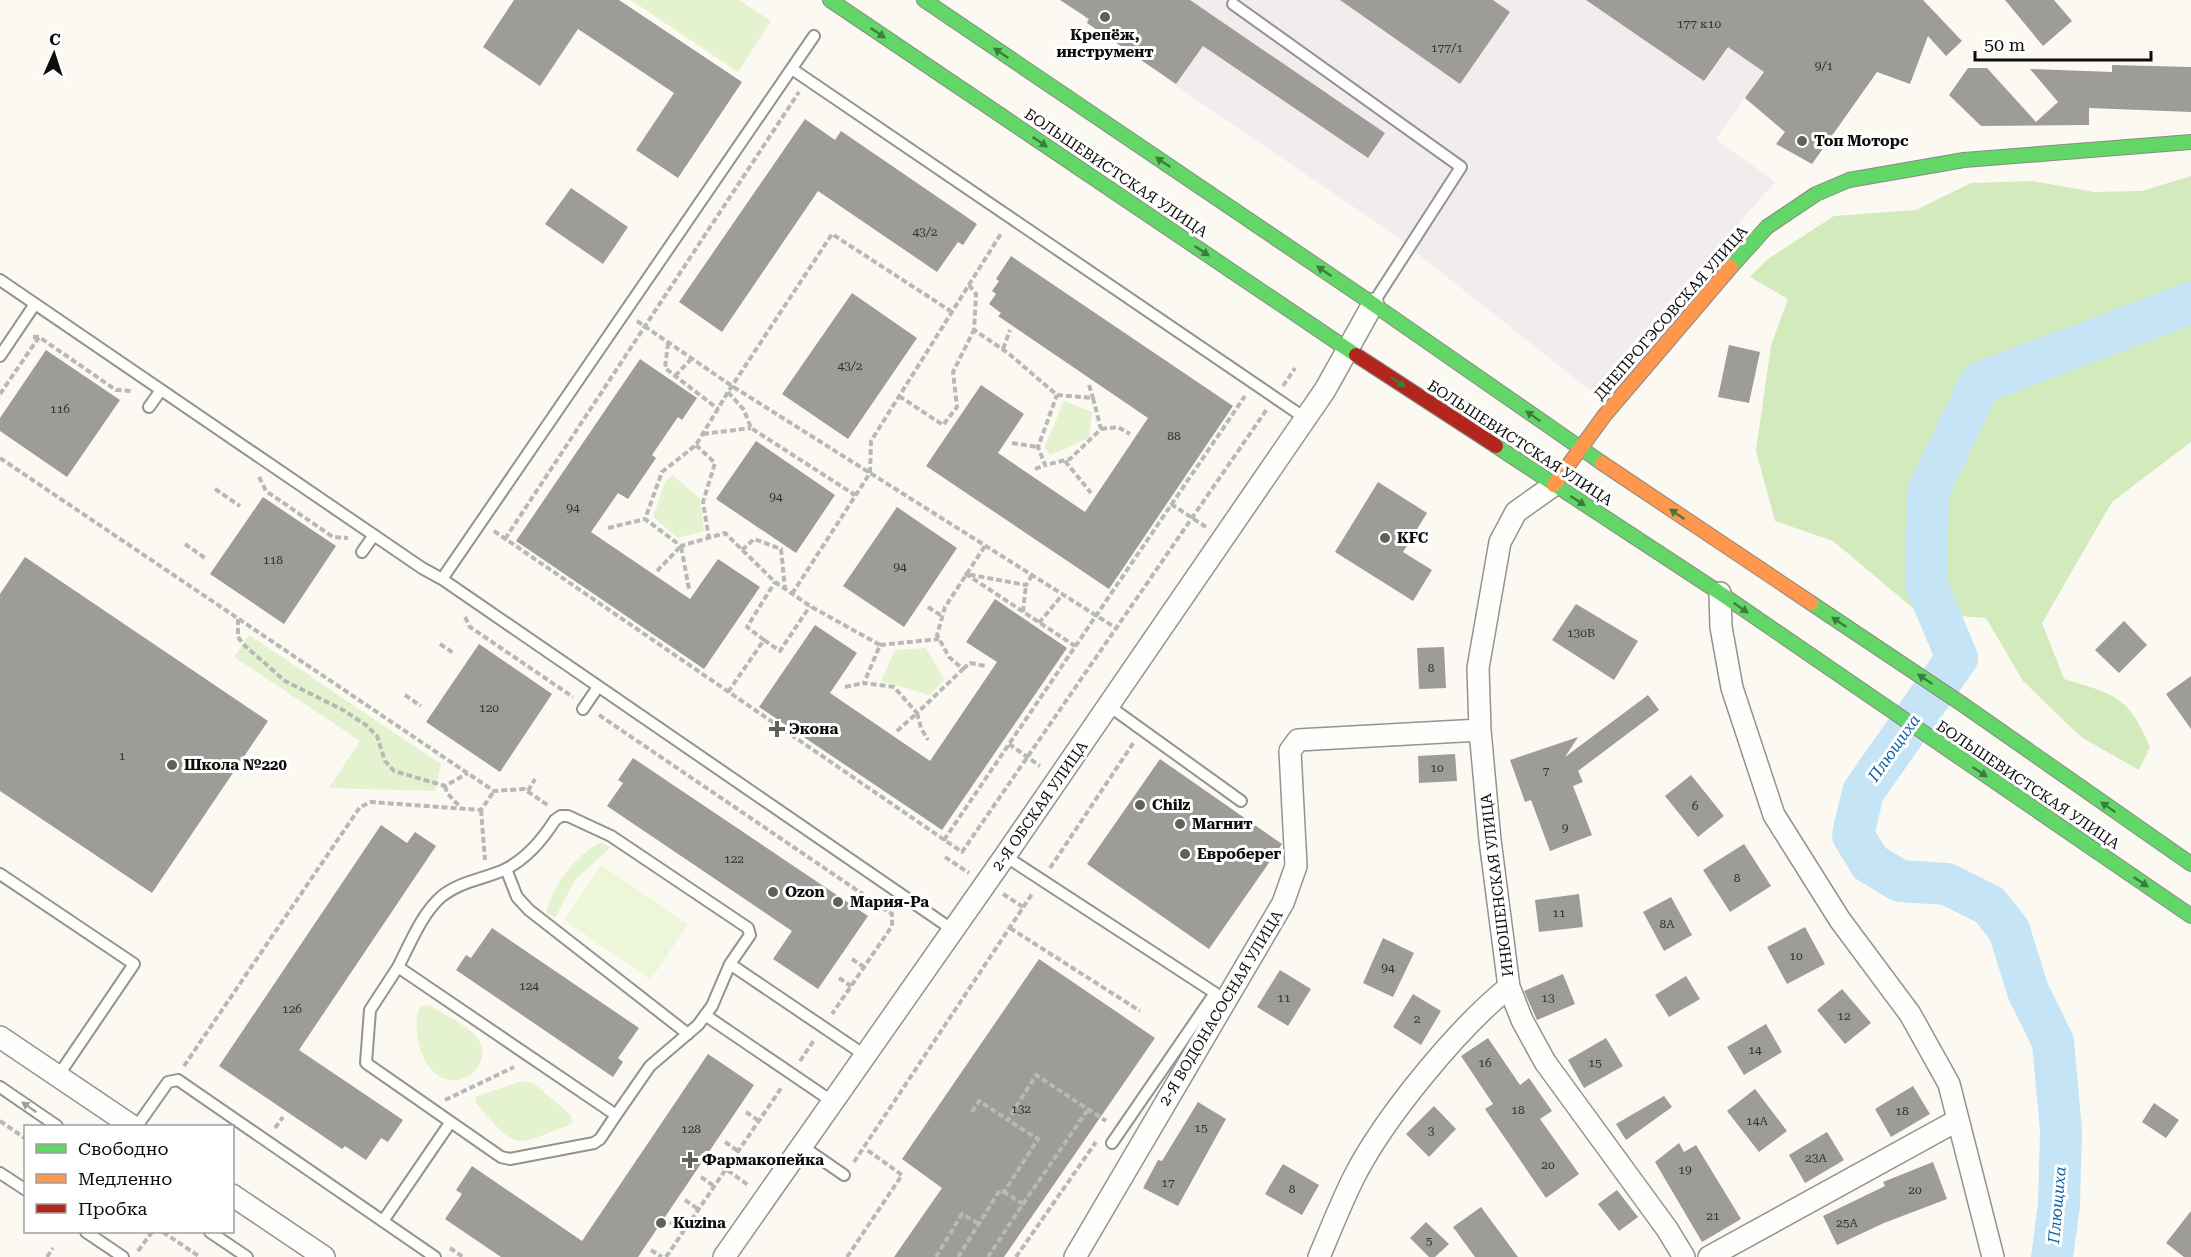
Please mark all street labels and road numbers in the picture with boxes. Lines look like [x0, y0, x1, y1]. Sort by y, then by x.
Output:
street label: БОЛЬШЕВИСТСКАЯ УЛИЦА [1021, 105, 1211, 241]
street label: ДНЕПРОГЭСОВСКАЯ УЛИЦА [1591, 222, 1752, 404]
street label: БОЛЬШЕВИСТСКАЯ УЛИЦА [1424, 376, 1616, 510]
street label: БОЛЬШЕВИСТСКАЯ УЛИЦА [1933, 717, 2123, 853]
street label: 2-Я ОБСКАЯ УЛИЦА [988, 737, 1092, 874]
street label: ИНЮШЕНСКАЯ УЛИЦА [1477, 792, 1517, 978]
street label: 2-Я ВОДОНАСОСНАЯ УЛИЦА [1155, 907, 1287, 1109]

